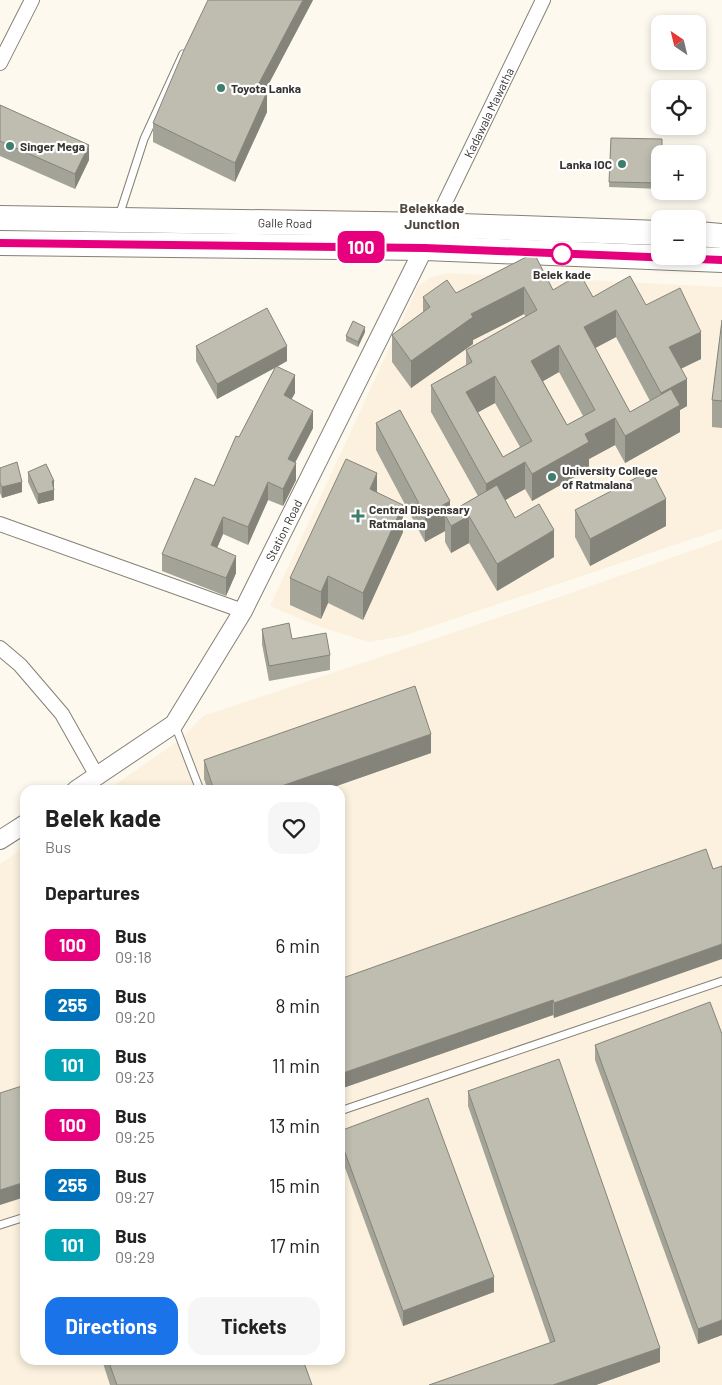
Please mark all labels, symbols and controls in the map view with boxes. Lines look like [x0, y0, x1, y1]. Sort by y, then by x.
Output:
north arrow [651, 15, 706, 70]
map controls [651, 15, 706, 265]
street label: Kadawala Mawatha [461, 65, 516, 160]
button: locate [651, 80, 706, 135]
place label: Toyota Lanka [231, 81, 301, 95]
marker: Toyota Lanka [215, 82, 227, 94]
place label: Singer Mega [20, 139, 85, 153]
marker: Singer Mega [4, 140, 16, 152]
button: + [651, 145, 706, 200]
place label: Lanka IOC [559, 157, 612, 171]
marker: Lanka IOC [616, 158, 628, 170]
district label: Belekkade Junction [400, 199, 465, 232]
button: − [651, 210, 706, 265]
street label: Galle Road [258, 215, 312, 230]
line badge: 100 [332, 231, 390, 263]
text: 100 [348, 236, 374, 258]
marker: Belek kade [551, 243, 573, 265]
place label: Belek kade [533, 267, 591, 281]
place label: University College of Ratmalana [562, 463, 658, 491]
marker: University College of Ratmalana [546, 471, 558, 483]
street label: Station Road [262, 497, 305, 563]
place label: Central Dispensary Ratmalana [369, 502, 470, 530]
marker: Central Dispensary Ratmalana [351, 509, 365, 523]
button: heart [268, 802, 320, 854]
text: Belek kade [45, 803, 161, 832]
text: Bus [45, 837, 71, 856]
text: Departures [45, 881, 140, 904]
text: Bus [115, 924, 147, 947]
text: 100 [59, 934, 86, 956]
text: 6 min [276, 934, 320, 957]
text: 09:18 [115, 947, 152, 966]
text: Bus [115, 984, 147, 1007]
text: 255 [58, 994, 87, 1016]
text: 8 min [276, 994, 320, 1017]
text: 09:20 [115, 1007, 155, 1026]
text: Bus [115, 1044, 147, 1067]
text: 101 [61, 1054, 84, 1076]
text: 11 min [272, 1054, 320, 1077]
text: 09:23 [115, 1067, 155, 1086]
text: Bus [115, 1104, 147, 1127]
text: 100 [59, 1114, 86, 1136]
text: 13 min [269, 1114, 320, 1137]
text: 09:25 [115, 1127, 155, 1146]
text: Bus [115, 1164, 147, 1187]
text: 255 [58, 1174, 87, 1196]
text: 15 min [269, 1174, 320, 1197]
text: 09:27 [115, 1187, 154, 1206]
text: Bus [115, 1224, 147, 1247]
text: 101 [61, 1234, 84, 1256]
text: 17 min [270, 1234, 320, 1257]
text: 09:29 [115, 1247, 155, 1266]
button: Directions [45, 1297, 178, 1355]
button: Tickets [188, 1297, 320, 1355]

